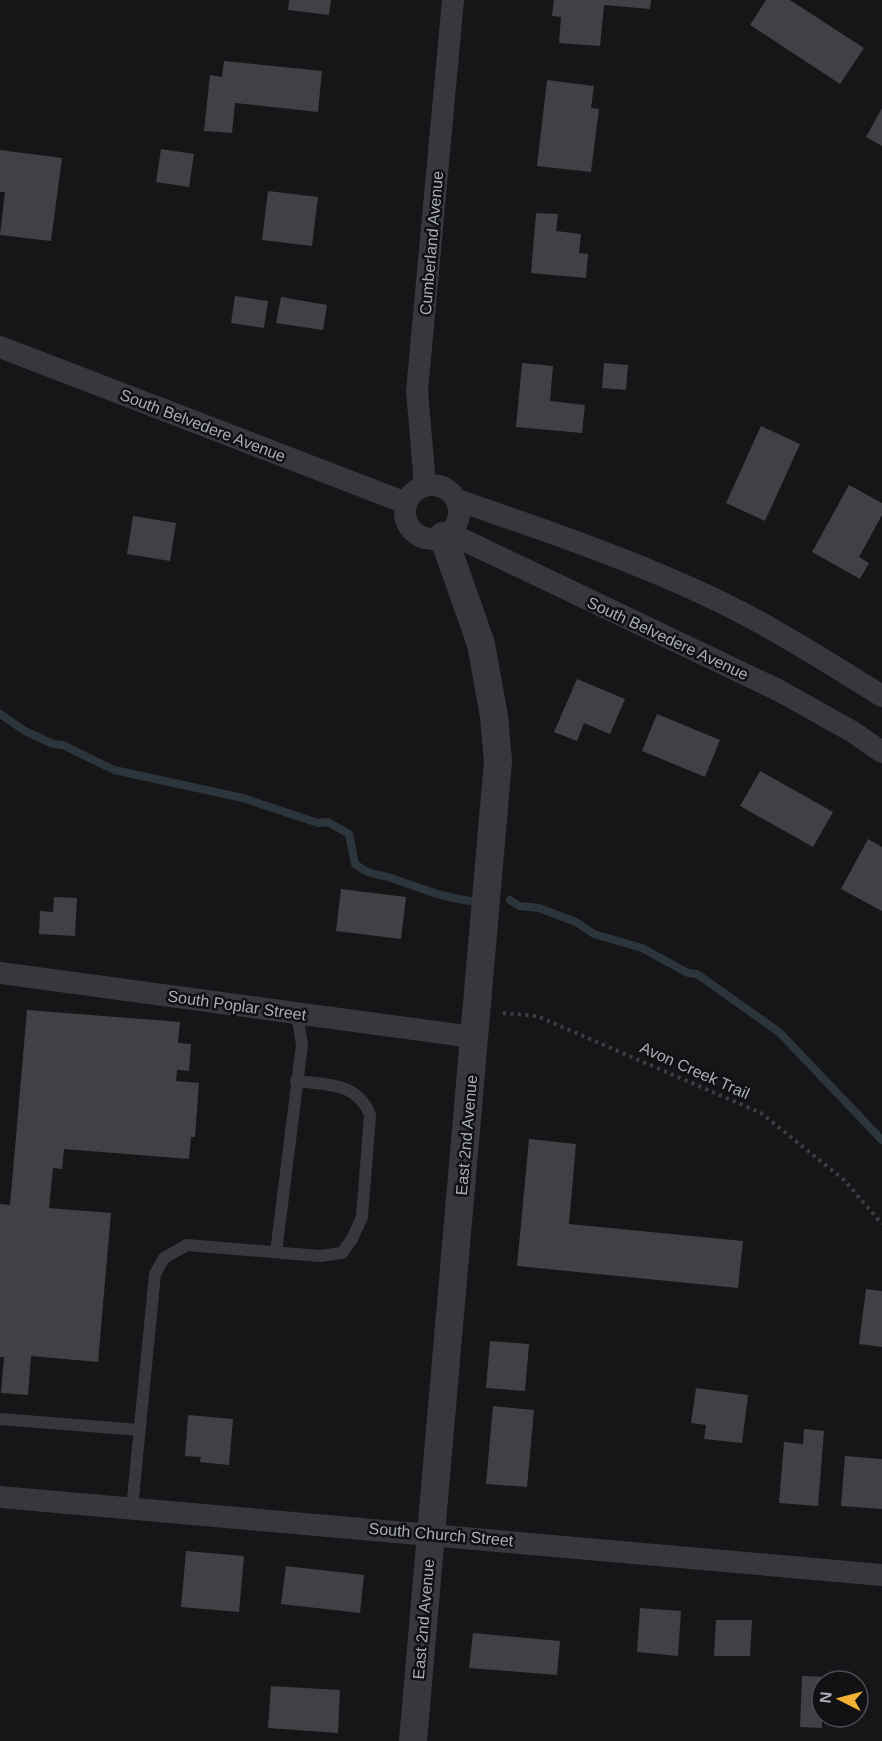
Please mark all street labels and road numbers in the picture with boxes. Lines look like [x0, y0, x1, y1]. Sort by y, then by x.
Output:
street label: Cumberland Avenue [417, 170, 446, 316]
street label: South Belvedere Avenue [118, 386, 288, 465]
street label: South Belvedere Avenue [585, 594, 751, 683]
street label: South Poplar Street [167, 987, 308, 1024]
street label: Avon Creek Trail [637, 1039, 752, 1102]
street label: East 2nd Avenue [453, 1074, 480, 1196]
street label: South Church Street [368, 1520, 514, 1549]
street label: East 2nd Avenue [410, 1558, 437, 1680]

